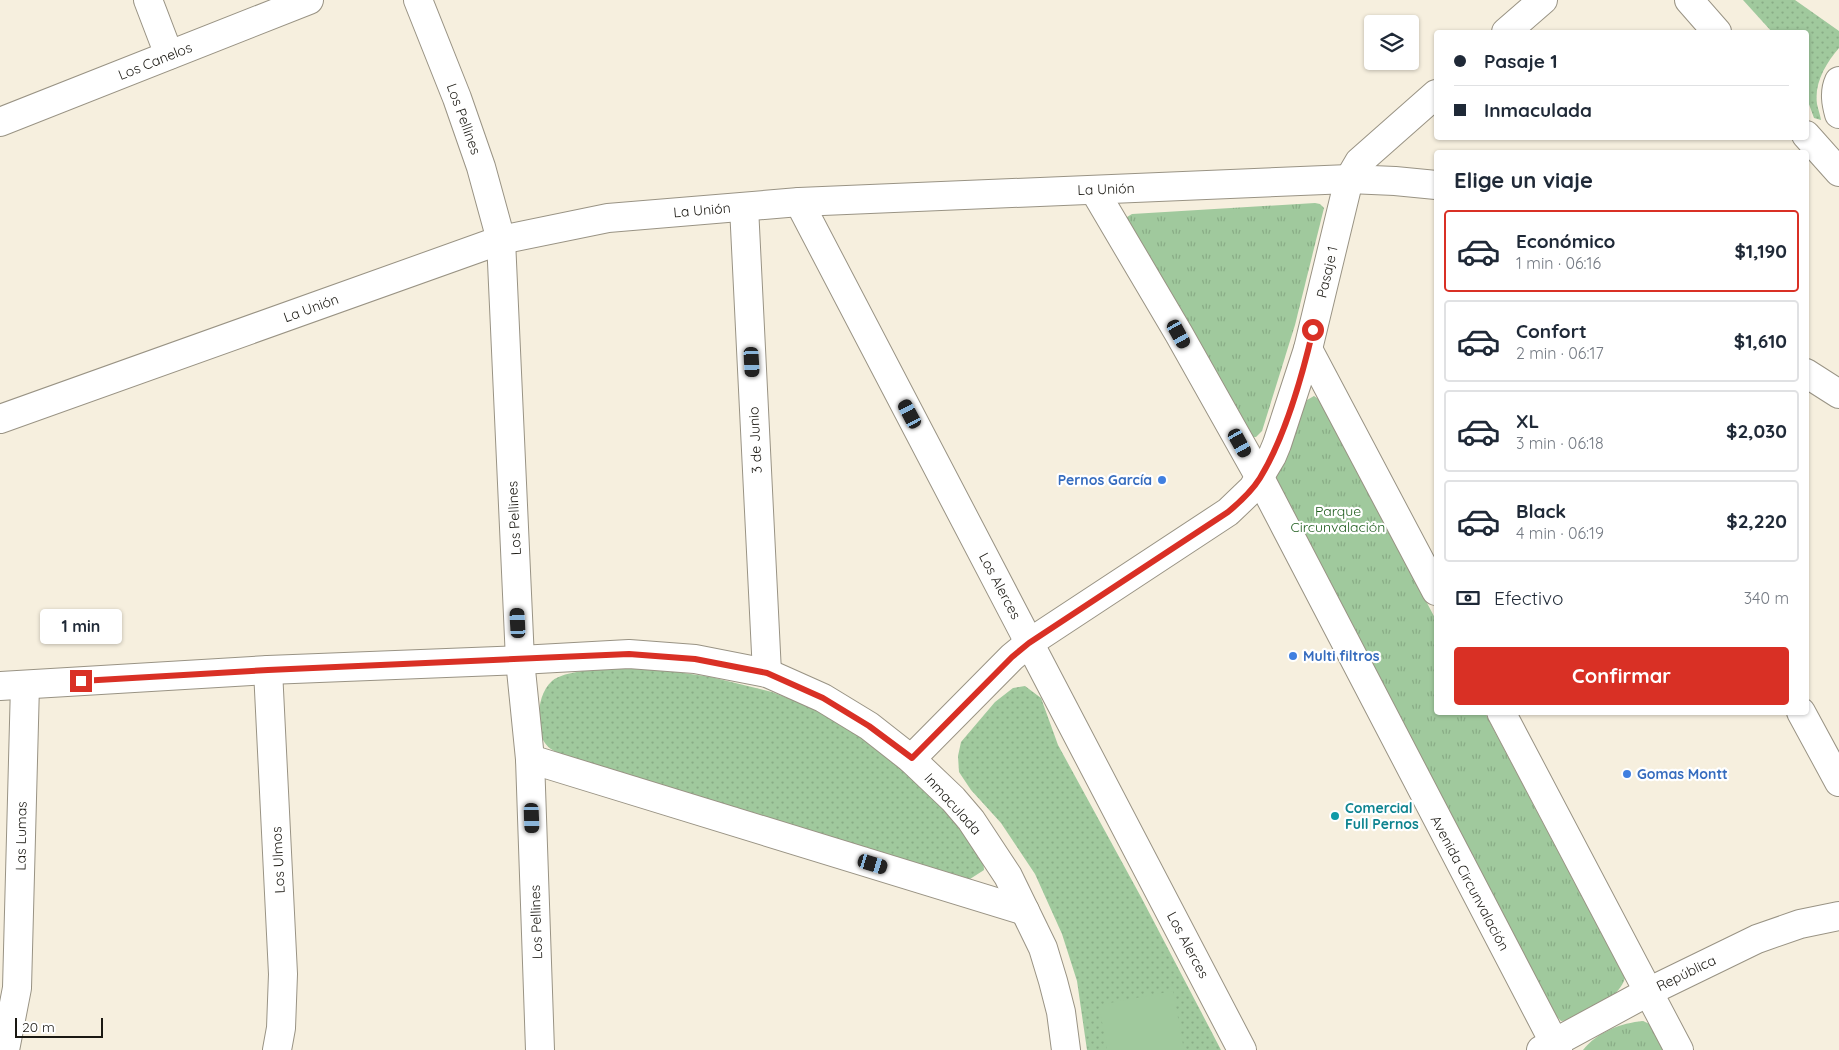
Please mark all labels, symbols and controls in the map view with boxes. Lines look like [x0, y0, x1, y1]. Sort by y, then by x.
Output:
map controls [1364, 15, 1419, 70]
button: layers [1364, 15, 1419, 70]
street label: Los Canelos [115, 38, 195, 84]
text: Pasaje 1 [1484, 49, 1558, 73]
street label: Los Pellines [443, 81, 485, 157]
text: Inmaculada [1484, 98, 1592, 122]
text: Elige un viaje [1454, 166, 1593, 194]
street label: La Unión [1077, 179, 1135, 199]
street label: La Unión [673, 199, 731, 221]
icon: car [1456, 229, 1501, 274]
text: Económico [1516, 229, 1615, 253]
text: $1,190 [1735, 239, 1787, 263]
street label: Pasaje 1 [1312, 244, 1342, 300]
text: 1 min · 06:16 [1516, 253, 1601, 273]
street label: La Unión [281, 290, 341, 326]
car [1165, 317, 1192, 351]
route start [1302, 319, 1324, 341]
icon: car [1456, 319, 1501, 364]
text: Confort [1516, 319, 1587, 343]
text: $1,610 [1734, 329, 1787, 353]
text: 2 min · 06:17 [1516, 343, 1604, 363]
car [743, 347, 760, 377]
car [896, 397, 923, 431]
street label: 3 de Junio [744, 406, 766, 474]
icon: car [1456, 409, 1501, 454]
text: XL [1516, 409, 1539, 433]
text: $2,030 [1726, 419, 1787, 443]
car [1226, 426, 1253, 460]
text: 3 min · 06:18 [1516, 433, 1604, 453]
place label: Pernos García [1058, 471, 1152, 489]
marker: Pernos García [1156, 474, 1168, 486]
street label: Los Pellines [503, 480, 525, 556]
icon: car [1456, 499, 1501, 544]
text: Black [1516, 499, 1566, 523]
park label: Parque Circunvalación [1291, 502, 1385, 536]
text: $2,220 [1726, 509, 1787, 533]
text: 4 min · 06:19 [1516, 523, 1604, 543]
street label: Los Alerces [975, 549, 1025, 623]
icon: cash [1454, 584, 1482, 612]
text: Efectivo [1494, 586, 1563, 610]
text: 340 m [1744, 588, 1789, 608]
callout: 1 min [40, 608, 122, 644]
car [509, 608, 526, 638]
text: 1 min [62, 616, 100, 636]
place label: Multi filtros [1303, 647, 1380, 665]
button: Confirmar [1454, 647, 1789, 705]
marker: Multi filtros [1287, 650, 1299, 662]
route end [70, 670, 92, 692]
place label: Gomas Montt [1637, 765, 1728, 783]
marker: Gomas Montt [1621, 768, 1633, 780]
street label: Inmaculada [921, 769, 985, 839]
place label: Comercial Full Pernos [1345, 799, 1419, 833]
street label: Las Lumas [11, 801, 31, 871]
car [523, 803, 540, 833]
marker: Comercial Full Pernos [1329, 810, 1341, 822]
street label: Avenida Circunvalación [1427, 812, 1513, 954]
street label: Los Ulmos [267, 826, 289, 894]
car [856, 852, 889, 876]
street label: Los Pellines [526, 884, 546, 960]
street label: Los Alerces [1163, 908, 1213, 982]
street label: República [1653, 951, 1719, 995]
scale bar [15, 1015, 102, 1038]
text: 20 m [22, 1018, 55, 1036]

